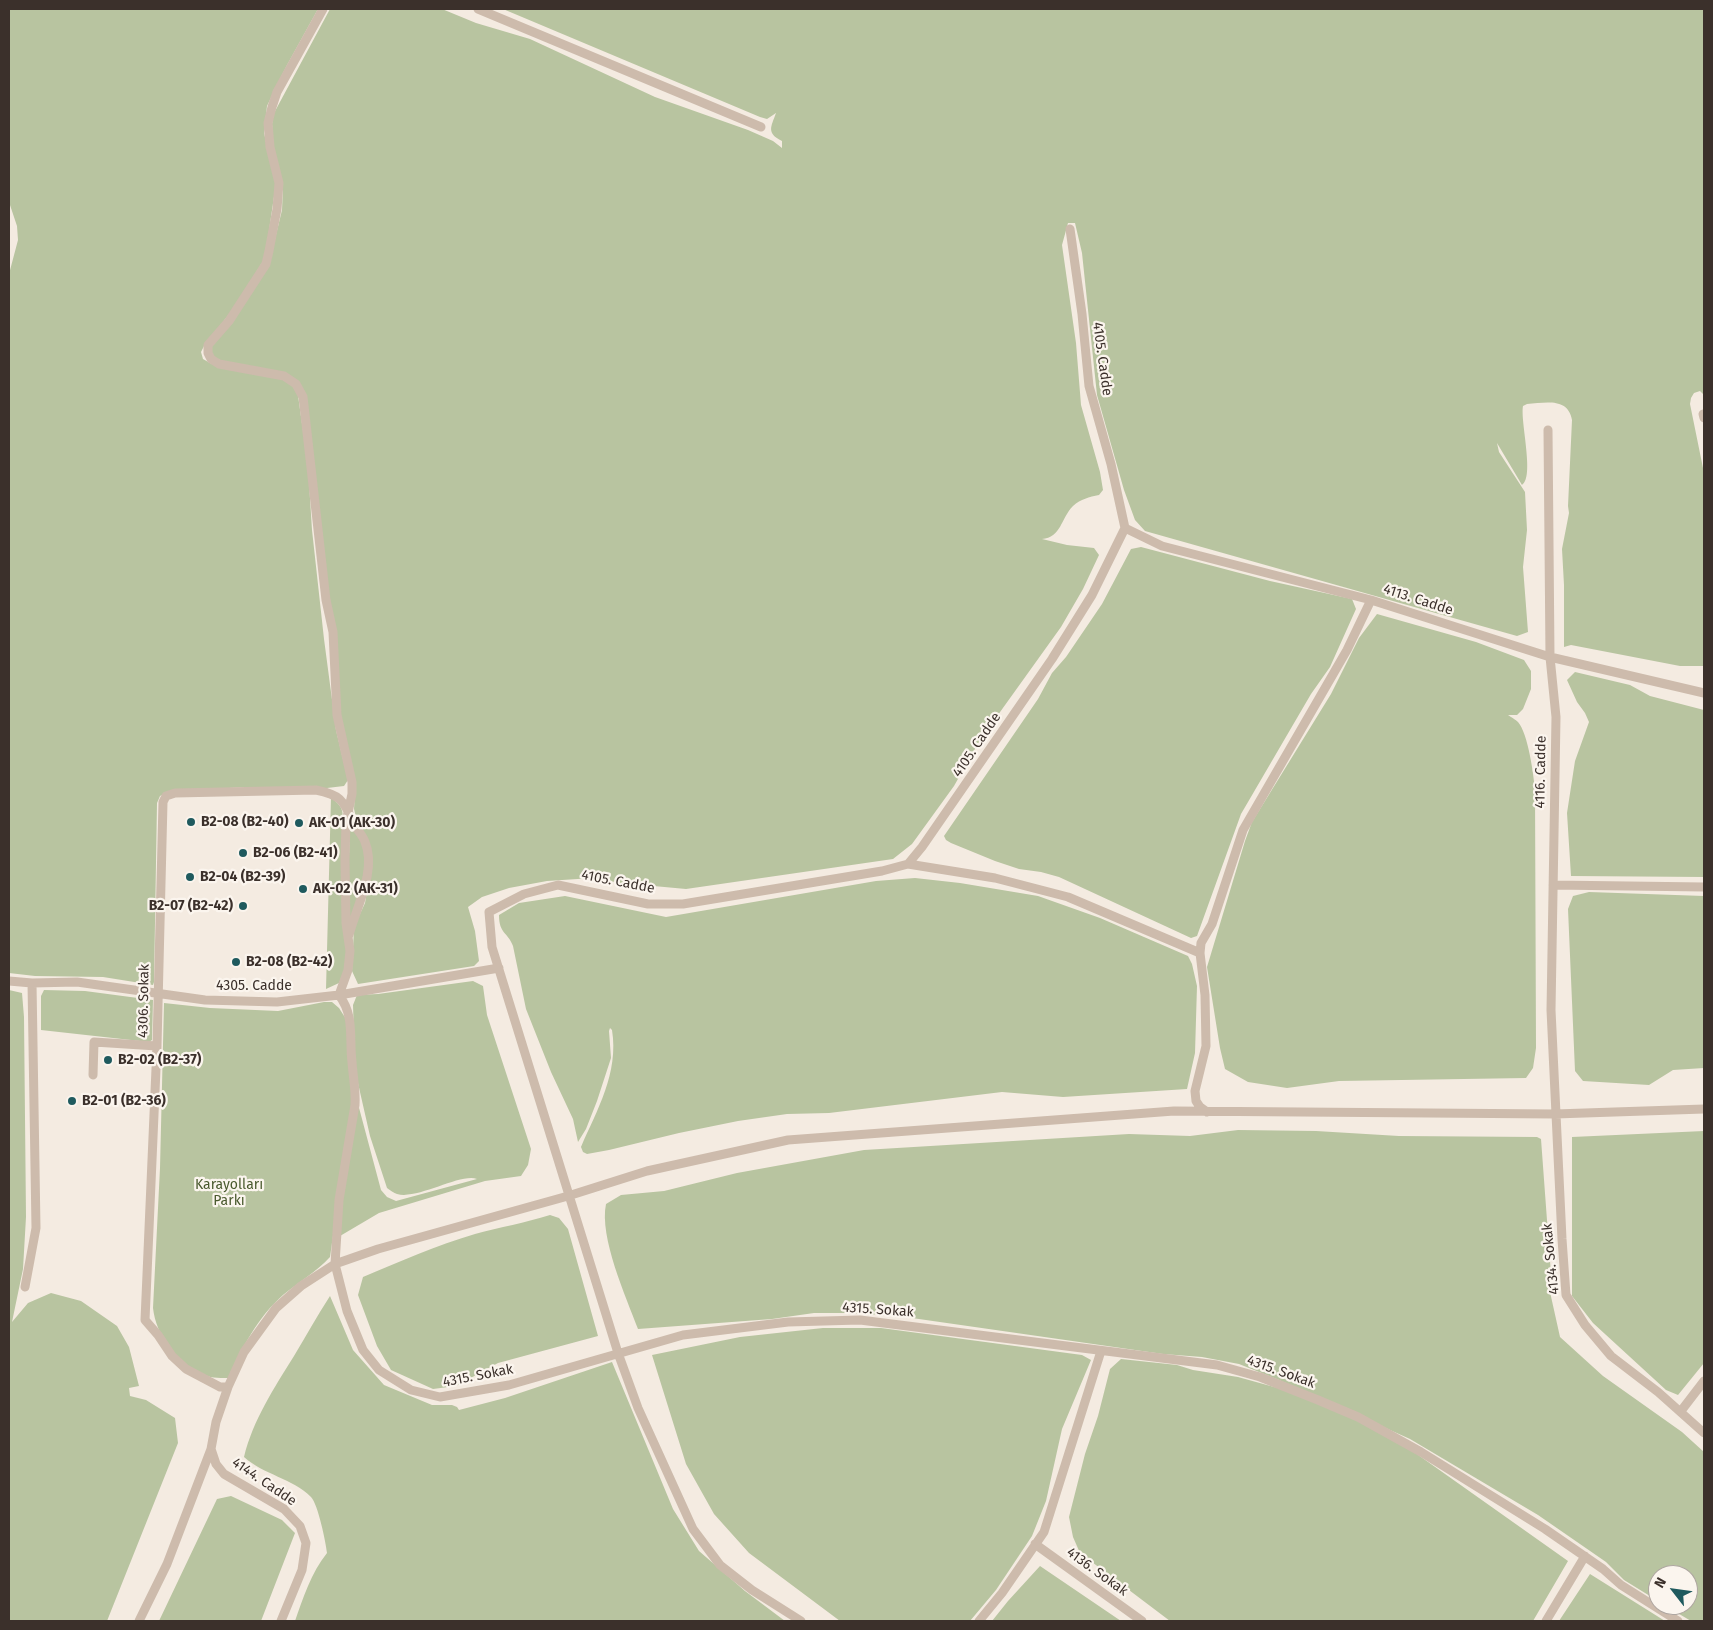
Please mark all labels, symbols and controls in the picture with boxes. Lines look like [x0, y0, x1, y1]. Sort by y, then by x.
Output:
street label: 4105. Cadde [1089, 321, 1115, 397]
street label: 4113. Cadde [1381, 581, 1455, 619]
street label: 4105. Cadde [949, 710, 1005, 780]
street label: 4116. Cadde [1532, 735, 1550, 809]
place label: B2-08 (B2-40) [201, 814, 288, 830]
place label: AK-01 (AK-30) [309, 815, 395, 831]
marker: B2-08 (B2-40) [185, 816, 197, 828]
marker: AK-01 (AK-30) [293, 817, 305, 829]
place label: B2-06 (B2-41) [253, 845, 337, 861]
marker: B2-06 (B2-41) [237, 847, 249, 859]
street label: 4105. Cadde [580, 867, 656, 897]
place label: B2-04 (B2-39) [200, 869, 285, 885]
marker: B2-04 (B2-39) [184, 871, 196, 883]
place label: AK-02 (AK-31) [313, 881, 398, 897]
marker: AK-02 (AK-31) [297, 883, 309, 895]
place label: B2-07 (B2-42) [149, 898, 233, 914]
marker: B2-07 (B2-42) [237, 900, 249, 912]
place label: B2-08 (B2-42) [246, 954, 332, 970]
marker: B2-08 (B2-42) [230, 956, 242, 968]
street label: 4306. Sokak [135, 964, 153, 1038]
street label: 4305. Cadde [216, 978, 292, 994]
place label: B2-02 (B2-37) [118, 1052, 201, 1068]
marker: B2-02 (B2-37) [102, 1054, 114, 1066]
place label: B2-01 (B2-36) [82, 1093, 166, 1109]
marker: B2-01 (B2-36) [66, 1095, 78, 1107]
park label: Karayolları Parkı [195, 1177, 263, 1210]
street label: 4134. Sokak [1539, 1222, 1563, 1296]
street label: 4315. Sokak [842, 1299, 914, 1321]
street label: 4315. Sokak [1245, 1352, 1317, 1392]
street label: 4315. Sokak [441, 1361, 515, 1391]
street label: 4144. Cadde [228, 1454, 300, 1510]
street label: 4136. Sokak [1063, 1544, 1131, 1600]
north arrow [1648, 1565, 1698, 1615]
text: N [1651, 1574, 1670, 1591]

